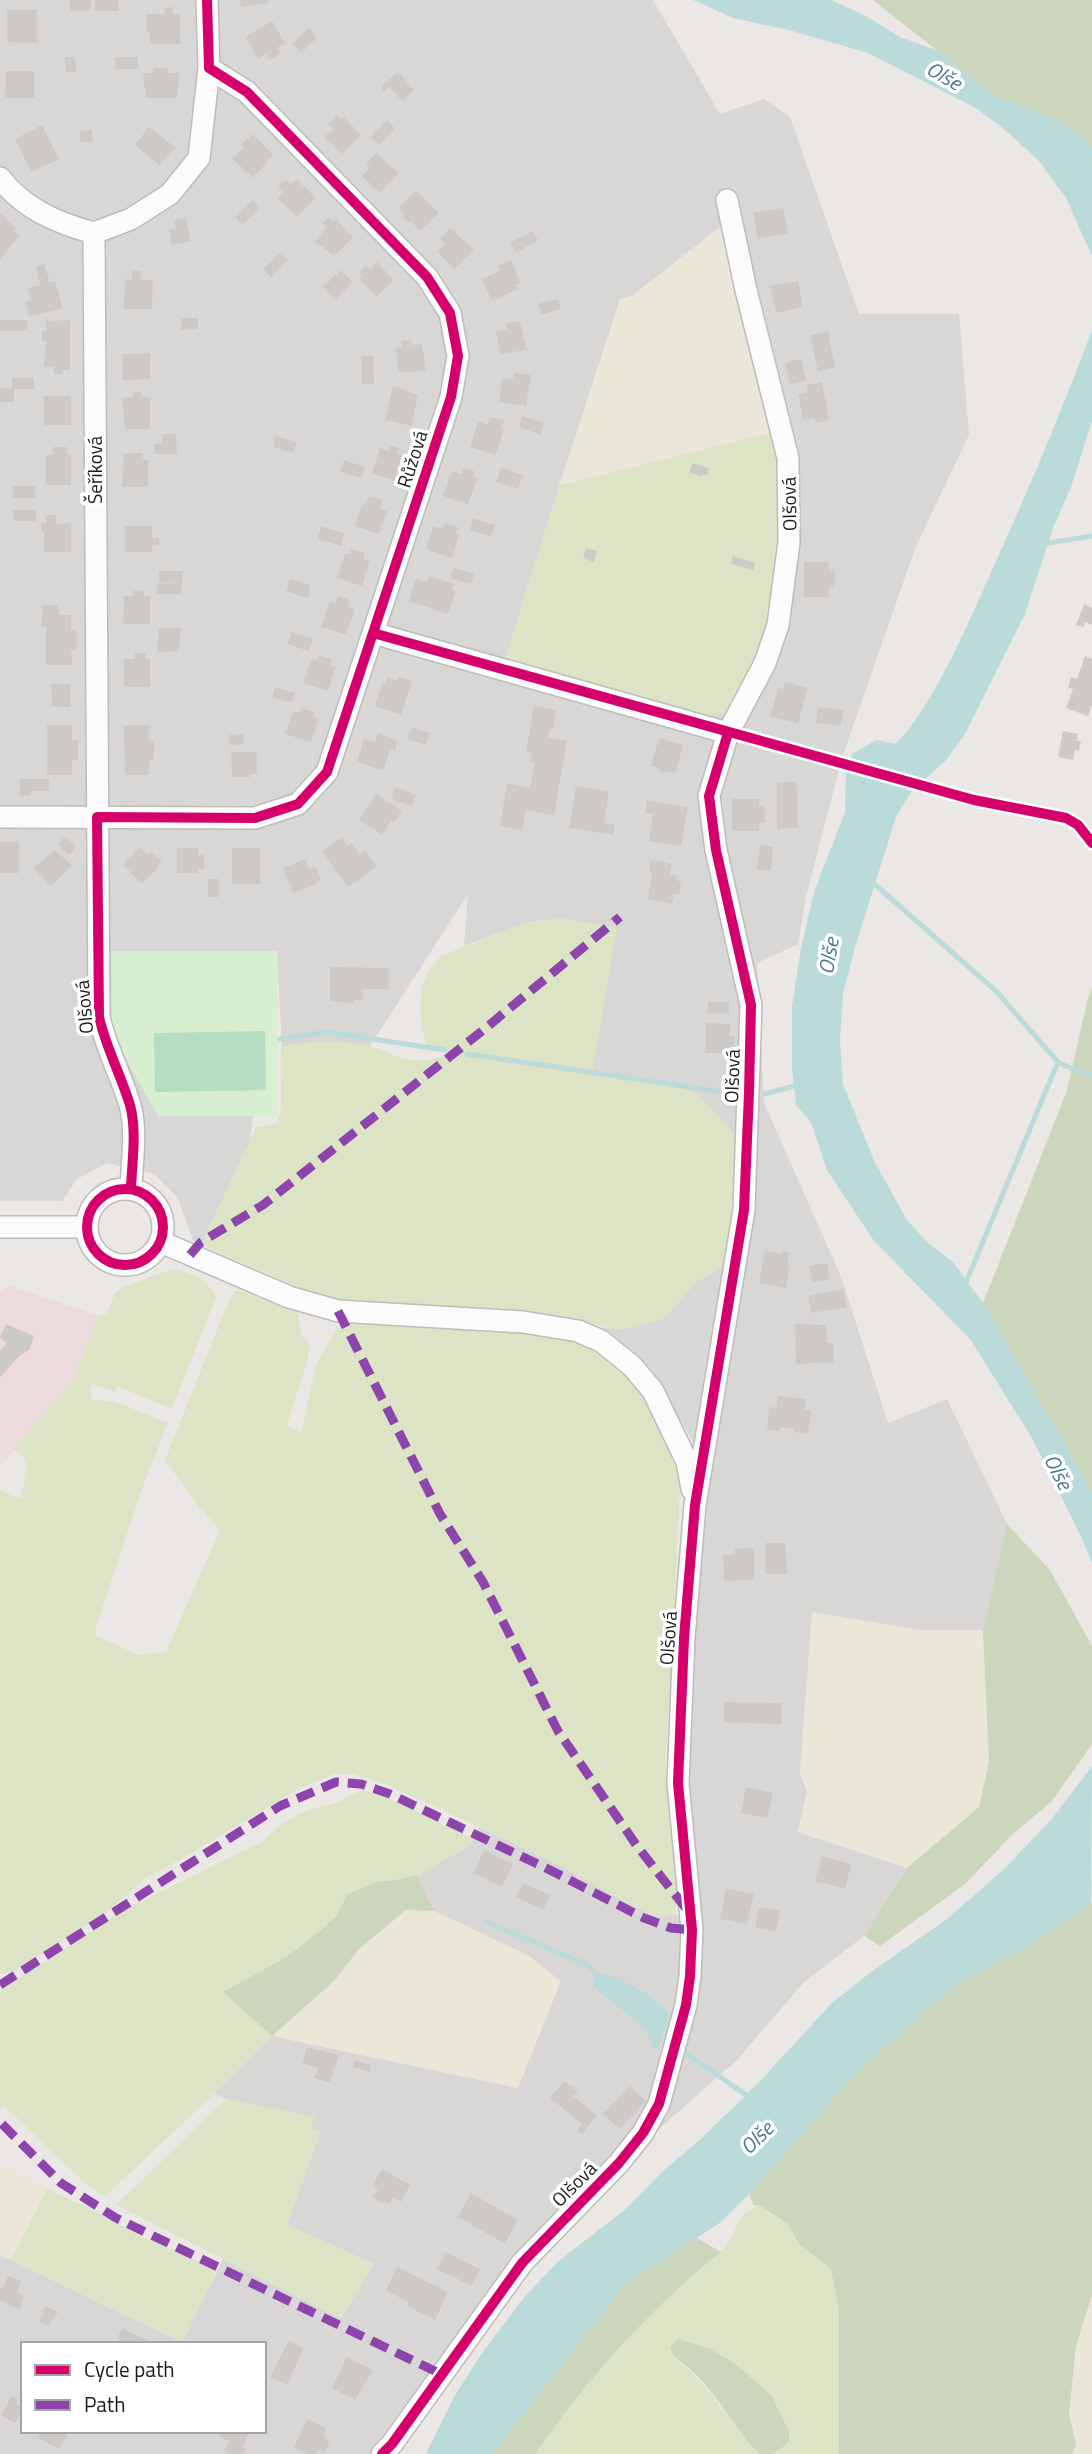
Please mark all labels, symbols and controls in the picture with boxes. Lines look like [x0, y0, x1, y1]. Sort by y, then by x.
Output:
water label: Olše [921, 52, 969, 99]
street label: Růžová [389, 426, 435, 491]
street label: Šeříková [80, 436, 109, 504]
street label: Olšová [774, 476, 803, 531]
water label: Olše [809, 934, 847, 977]
street label: Olšová [67, 978, 100, 1035]
street label: Olšová [716, 1048, 747, 1104]
water label: Olše [1036, 1448, 1082, 1496]
street label: Olšová [651, 1609, 684, 1666]
water label: Olše [732, 2112, 781, 2161]
street label: Olšová [544, 2154, 603, 2213]
legend [21, 2342, 266, 2433]
text: Cycle path [84, 2353, 175, 2385]
text: Path [84, 2388, 126, 2420]

